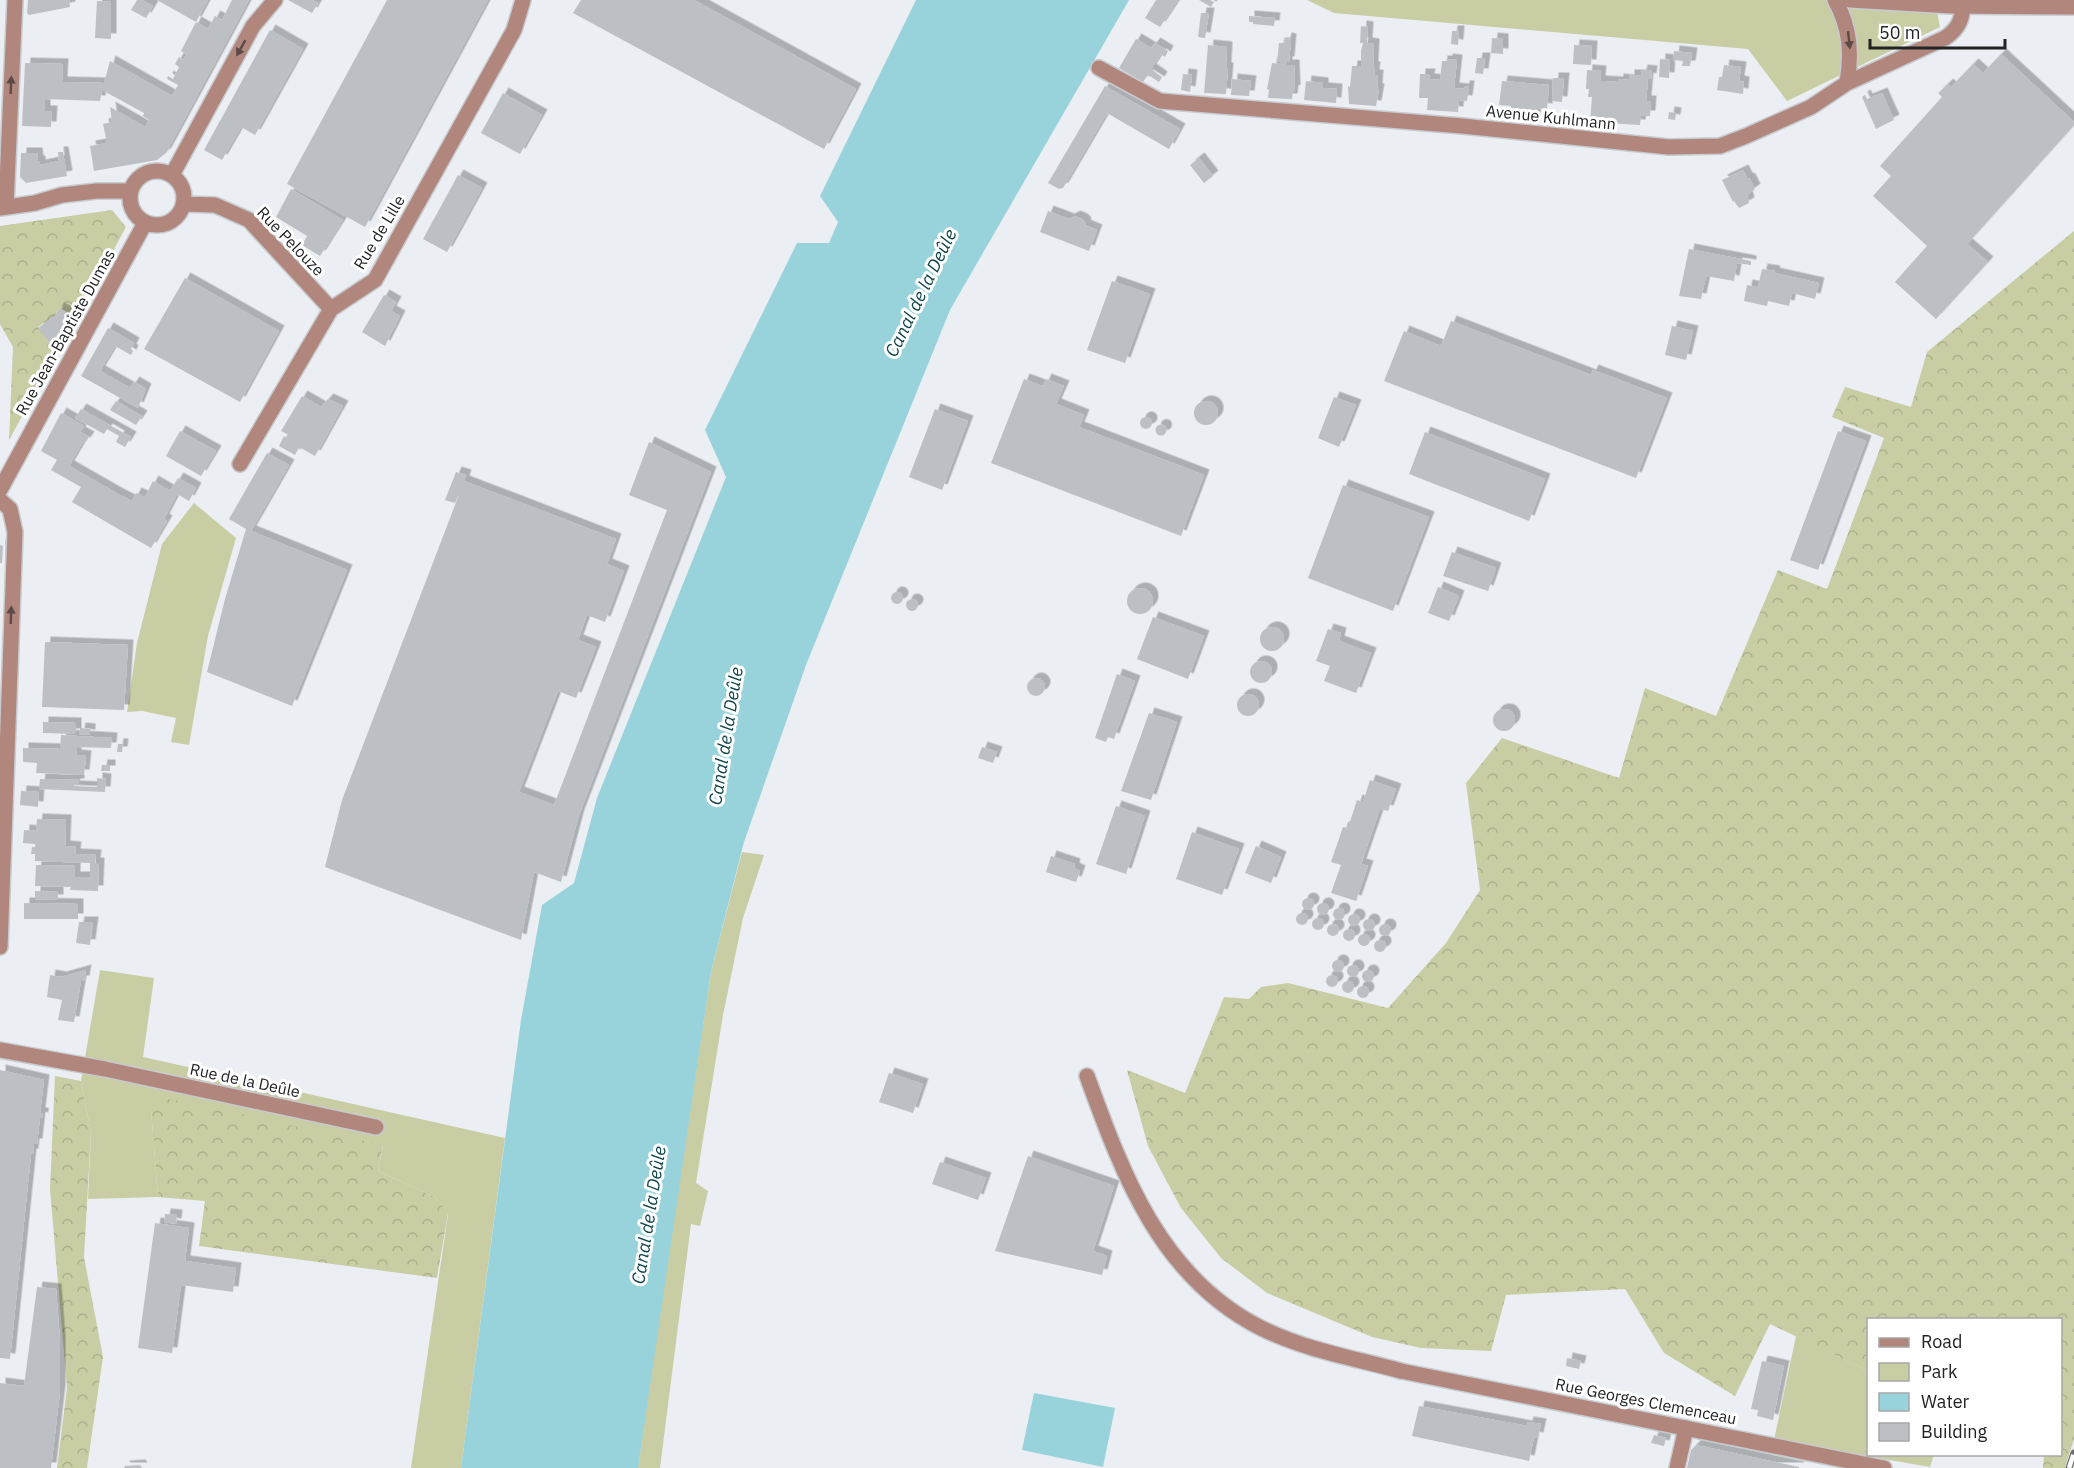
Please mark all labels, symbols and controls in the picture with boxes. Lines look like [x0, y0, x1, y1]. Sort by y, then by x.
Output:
scale bar [1870, 12, 2005, 50]
text: 50 m [1879, 21, 1921, 44]
one-way arrow [1844, 31, 1853, 50]
one-way arrow [236, 40, 246, 57]
one-way arrow [7, 76, 16, 95]
street label: Avenue Kuhlmann [1485, 100, 1617, 134]
street label: Rue de Lille [349, 191, 409, 273]
street label: Rue Pelouze [253, 202, 329, 280]
water label: Canal de la Deûle [880, 225, 961, 360]
street label: Rue Jean-Baptiste Dumas [11, 246, 119, 418]
one-way arrow [7, 606, 16, 625]
water label: Canal de la Deûle [703, 665, 748, 806]
street label: Rue de la Deûle [188, 1059, 302, 1101]
water label: Canal de la Deûle [626, 1144, 671, 1285]
legend [1867, 1318, 2062, 1456]
text: Road [1921, 1330, 1962, 1353]
text: Park [1921, 1360, 1958, 1383]
street label: Rue Georges Clemenceau [1554, 1374, 1738, 1428]
text: Water [1921, 1390, 1970, 1413]
text: Building [1921, 1420, 1988, 1443]

